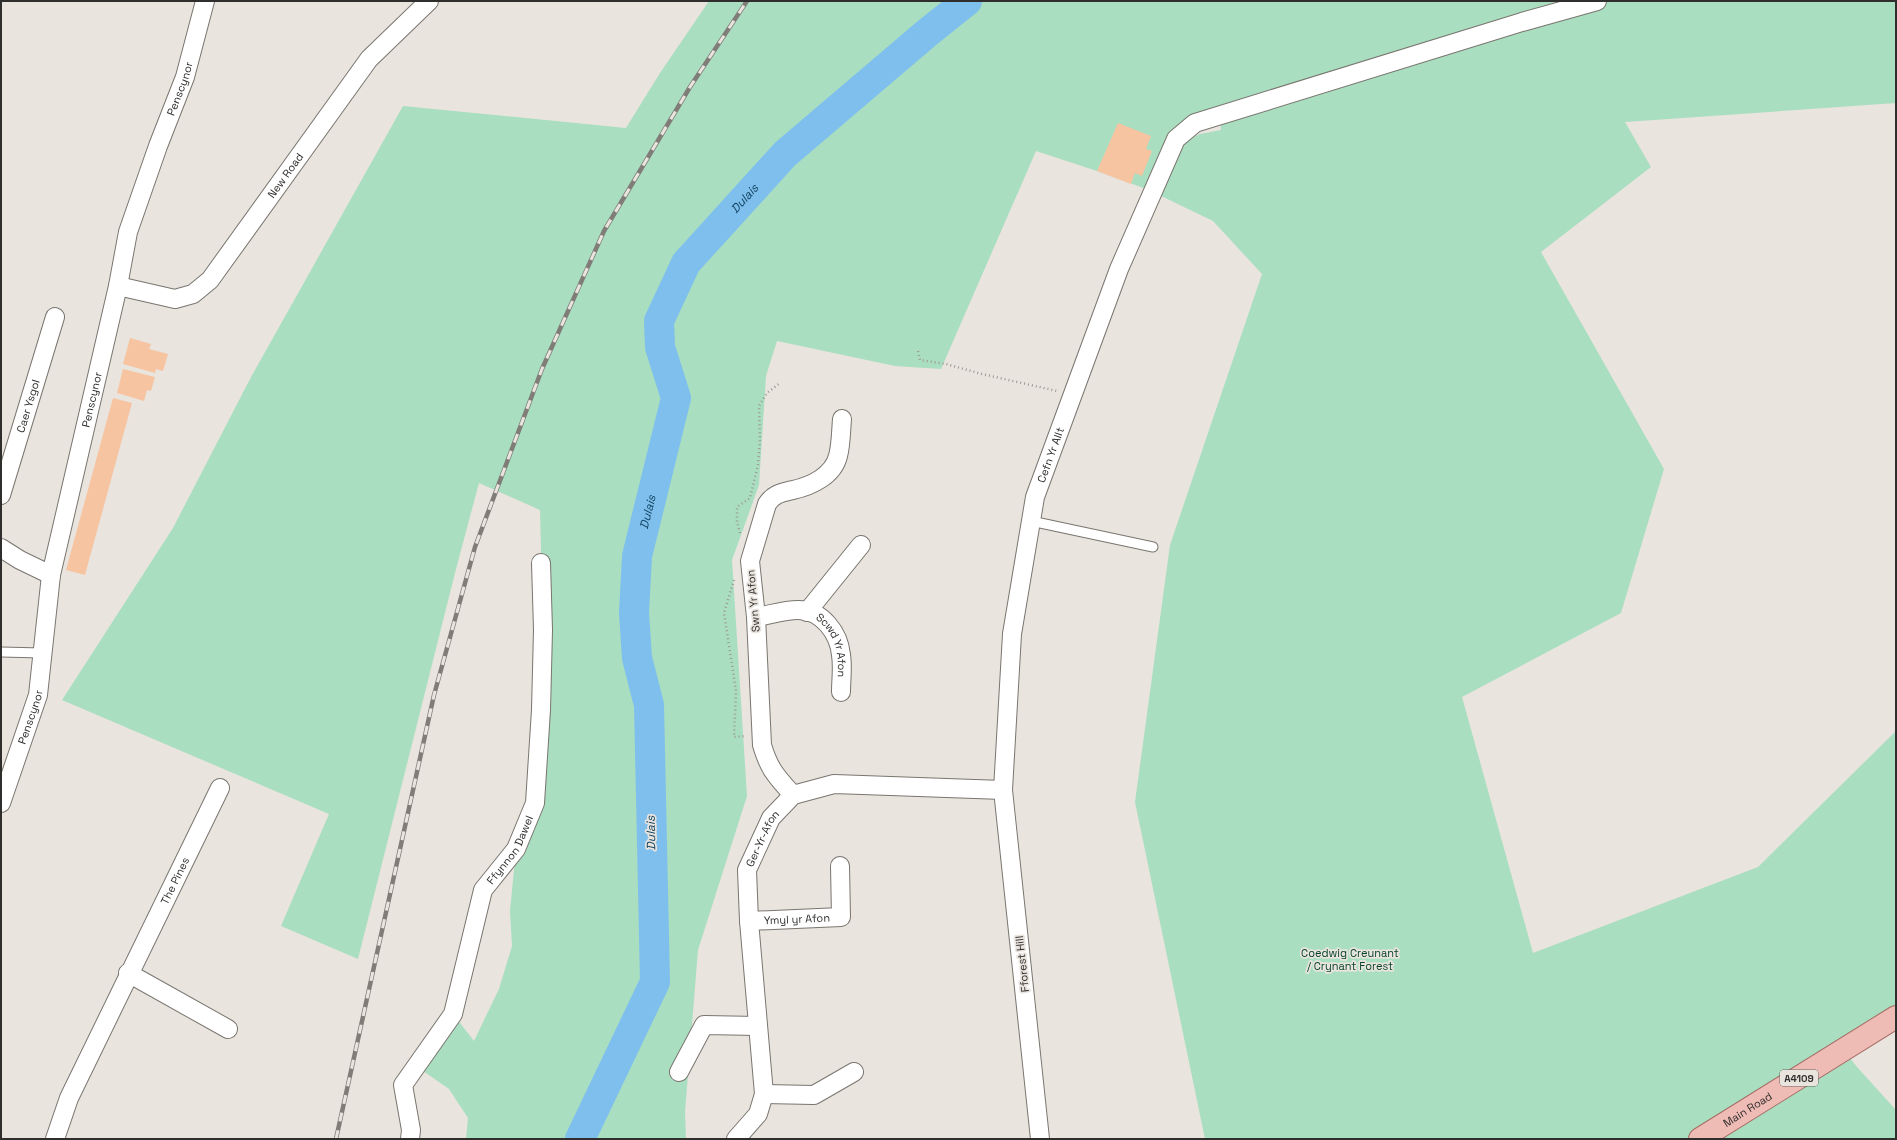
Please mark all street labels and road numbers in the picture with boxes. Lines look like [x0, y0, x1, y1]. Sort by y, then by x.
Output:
street label: Penscynor [164, 60, 196, 118]
street label: New Road [264, 150, 306, 201]
street label: Penscynor [78, 370, 105, 429]
street label: Caer Ysgol [13, 378, 43, 434]
street label: Cefn Yr Allt [1034, 425, 1067, 484]
street label: Swn Yr Afon [743, 569, 763, 633]
street label: Scwd Yr Afon [814, 610, 849, 677]
street label: Penscynor [15, 689, 46, 746]
street label: Ger-Yr-Afon [742, 807, 782, 869]
street label: Ffynnon Dawel [483, 813, 536, 887]
street label: The Pines [157, 855, 192, 907]
street label: Ymyl yr Afon [764, 910, 830, 927]
street label: Fforest Hill [1012, 935, 1032, 993]
road number: A4109 [1780, 1070, 1818, 1086]
street label: Main Road [1720, 1089, 1775, 1130]

